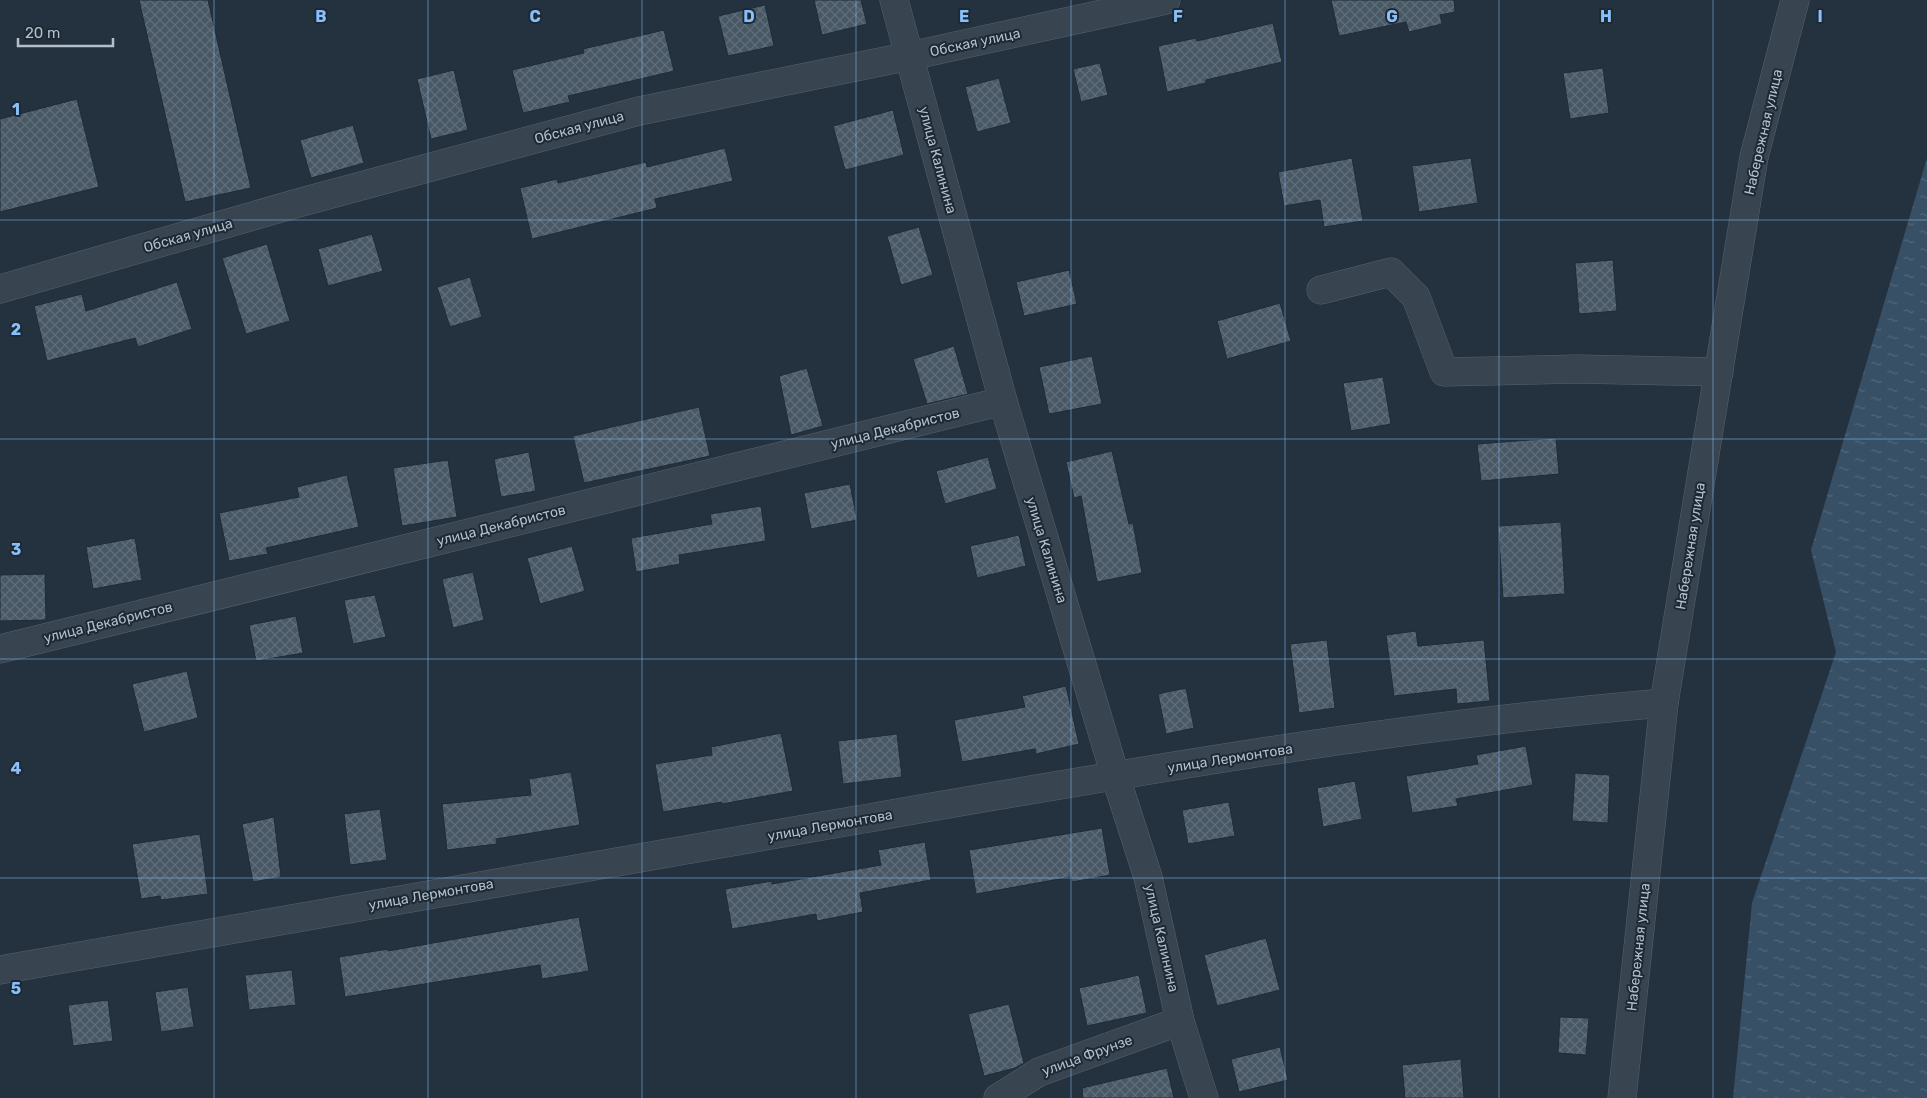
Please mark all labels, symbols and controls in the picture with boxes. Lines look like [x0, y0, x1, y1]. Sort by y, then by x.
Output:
text: B [315, 7, 327, 26]
text: C [529, 7, 541, 26]
text: D [743, 7, 755, 26]
text: E [959, 7, 969, 26]
text: F [1173, 7, 1183, 26]
text: G [1386, 7, 1398, 26]
text: H [1600, 7, 1612, 26]
text: I [1817, 7, 1823, 26]
scale bar [18, 15, 112, 47]
text: 20 m [25, 24, 60, 42]
street label: Обская улица [928, 25, 1022, 60]
street label: Набережная улица [1741, 68, 1786, 197]
text: 1 [12, 100, 20, 119]
street label: улица Калинина [915, 105, 960, 216]
street label: Обская улица [533, 107, 626, 148]
street label: Обская улица [142, 215, 235, 256]
text: 2 [11, 320, 21, 339]
street label: улица Декабристов [829, 404, 962, 453]
street label: Набережная улица [1672, 481, 1709, 611]
street label: улица Калинина [1022, 495, 1071, 605]
street label: улица Декабристов [435, 501, 568, 550]
text: 3 [11, 540, 21, 559]
street label: улица Декабристов [42, 598, 175, 647]
street label: улица Лермонтова [1166, 740, 1294, 777]
text: 4 [11, 759, 22, 778]
street label: улица Лермонтова [766, 806, 894, 845]
street label: улица Лермонтова [367, 875, 495, 914]
street label: улица Калинина [1141, 882, 1182, 994]
street label: Набережная улица [1623, 882, 1654, 1012]
text: 5 [11, 979, 21, 998]
street label: улица Фрунзе [1040, 1031, 1135, 1080]

